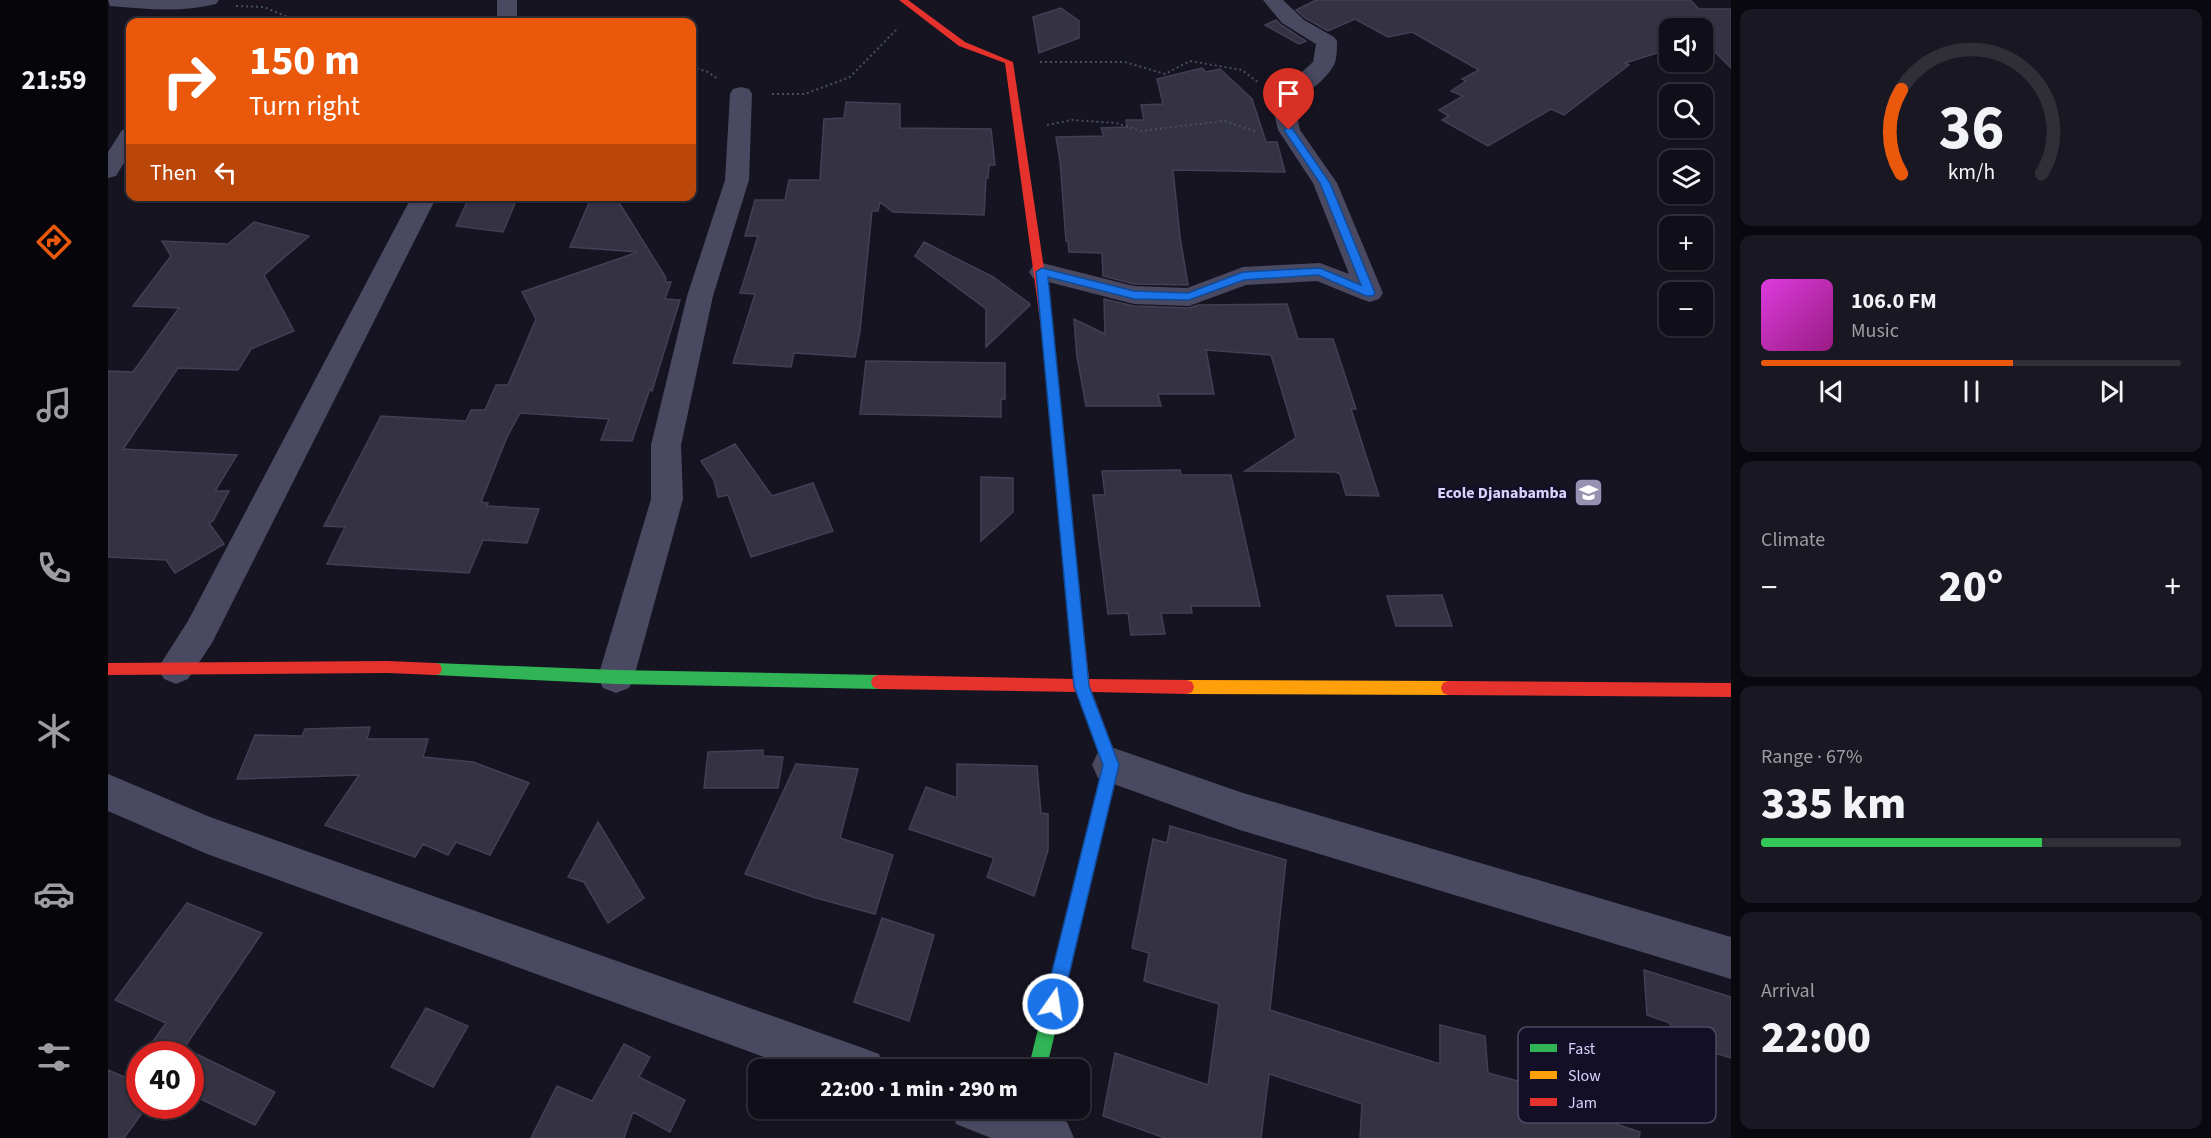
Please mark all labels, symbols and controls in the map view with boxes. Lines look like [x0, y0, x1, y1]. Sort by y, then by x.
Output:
map controls [1659, 18, 1713, 336]
button: sound [1659, 18, 1713, 72]
text: 150 m [249, 31, 360, 91]
icon: right [150, 42, 228, 120]
text: 21:59 [21, 61, 87, 100]
pin [1263, 68, 1314, 130]
icon: arrive [1272, 77, 1305, 110]
button: search [1659, 84, 1713, 138]
text: 36 [1938, 85, 2004, 174]
text: Turn right [249, 87, 360, 126]
button: layers [1659, 150, 1713, 204]
icon: left [209, 156, 242, 189]
text: Then [150, 157, 197, 189]
text: km/h [1947, 158, 1995, 189]
button: + [1659, 216, 1713, 270]
icon: directions [33, 221, 75, 263]
button: − [1659, 282, 1713, 336]
text: 106.0 FM [1851, 285, 1937, 317]
text: Music [1851, 317, 1899, 345]
icon: previous [1815, 375, 1848, 408]
icon: pause [1955, 375, 1988, 408]
icon: next [2095, 375, 2128, 408]
icon: music [33, 384, 75, 426]
school or university icon: Ecole Djanabamba [1572, 476, 1604, 508]
place label: Ecole Djanabamba [1437, 482, 1567, 504]
text: Climate [1761, 526, 1825, 554]
icon: phone [33, 547, 75, 589]
text: 20° [1939, 555, 2003, 619]
text: − [1761, 564, 1777, 611]
text: + [2165, 564, 2181, 611]
icon: climate [33, 710, 75, 752]
text: Range · 67% [1761, 743, 1862, 771]
text: 335 km [1761, 772, 1906, 836]
icon: car [33, 873, 75, 915]
position arrow [1021, 972, 1085, 1036]
text: Arrival [1761, 977, 1815, 1005]
text: 22:00 [1761, 1006, 1871, 1070]
legend [1518, 1027, 1716, 1123]
icon: filters [33, 1036, 75, 1078]
text: Fast [1568, 1038, 1596, 1060]
speed limit sign: 40 [126, 1041, 204, 1119]
text: Slow [1568, 1065, 1601, 1087]
text: 22:00 · 1 min · 290 m [820, 1073, 1018, 1105]
text: Jam [1568, 1092, 1597, 1114]

